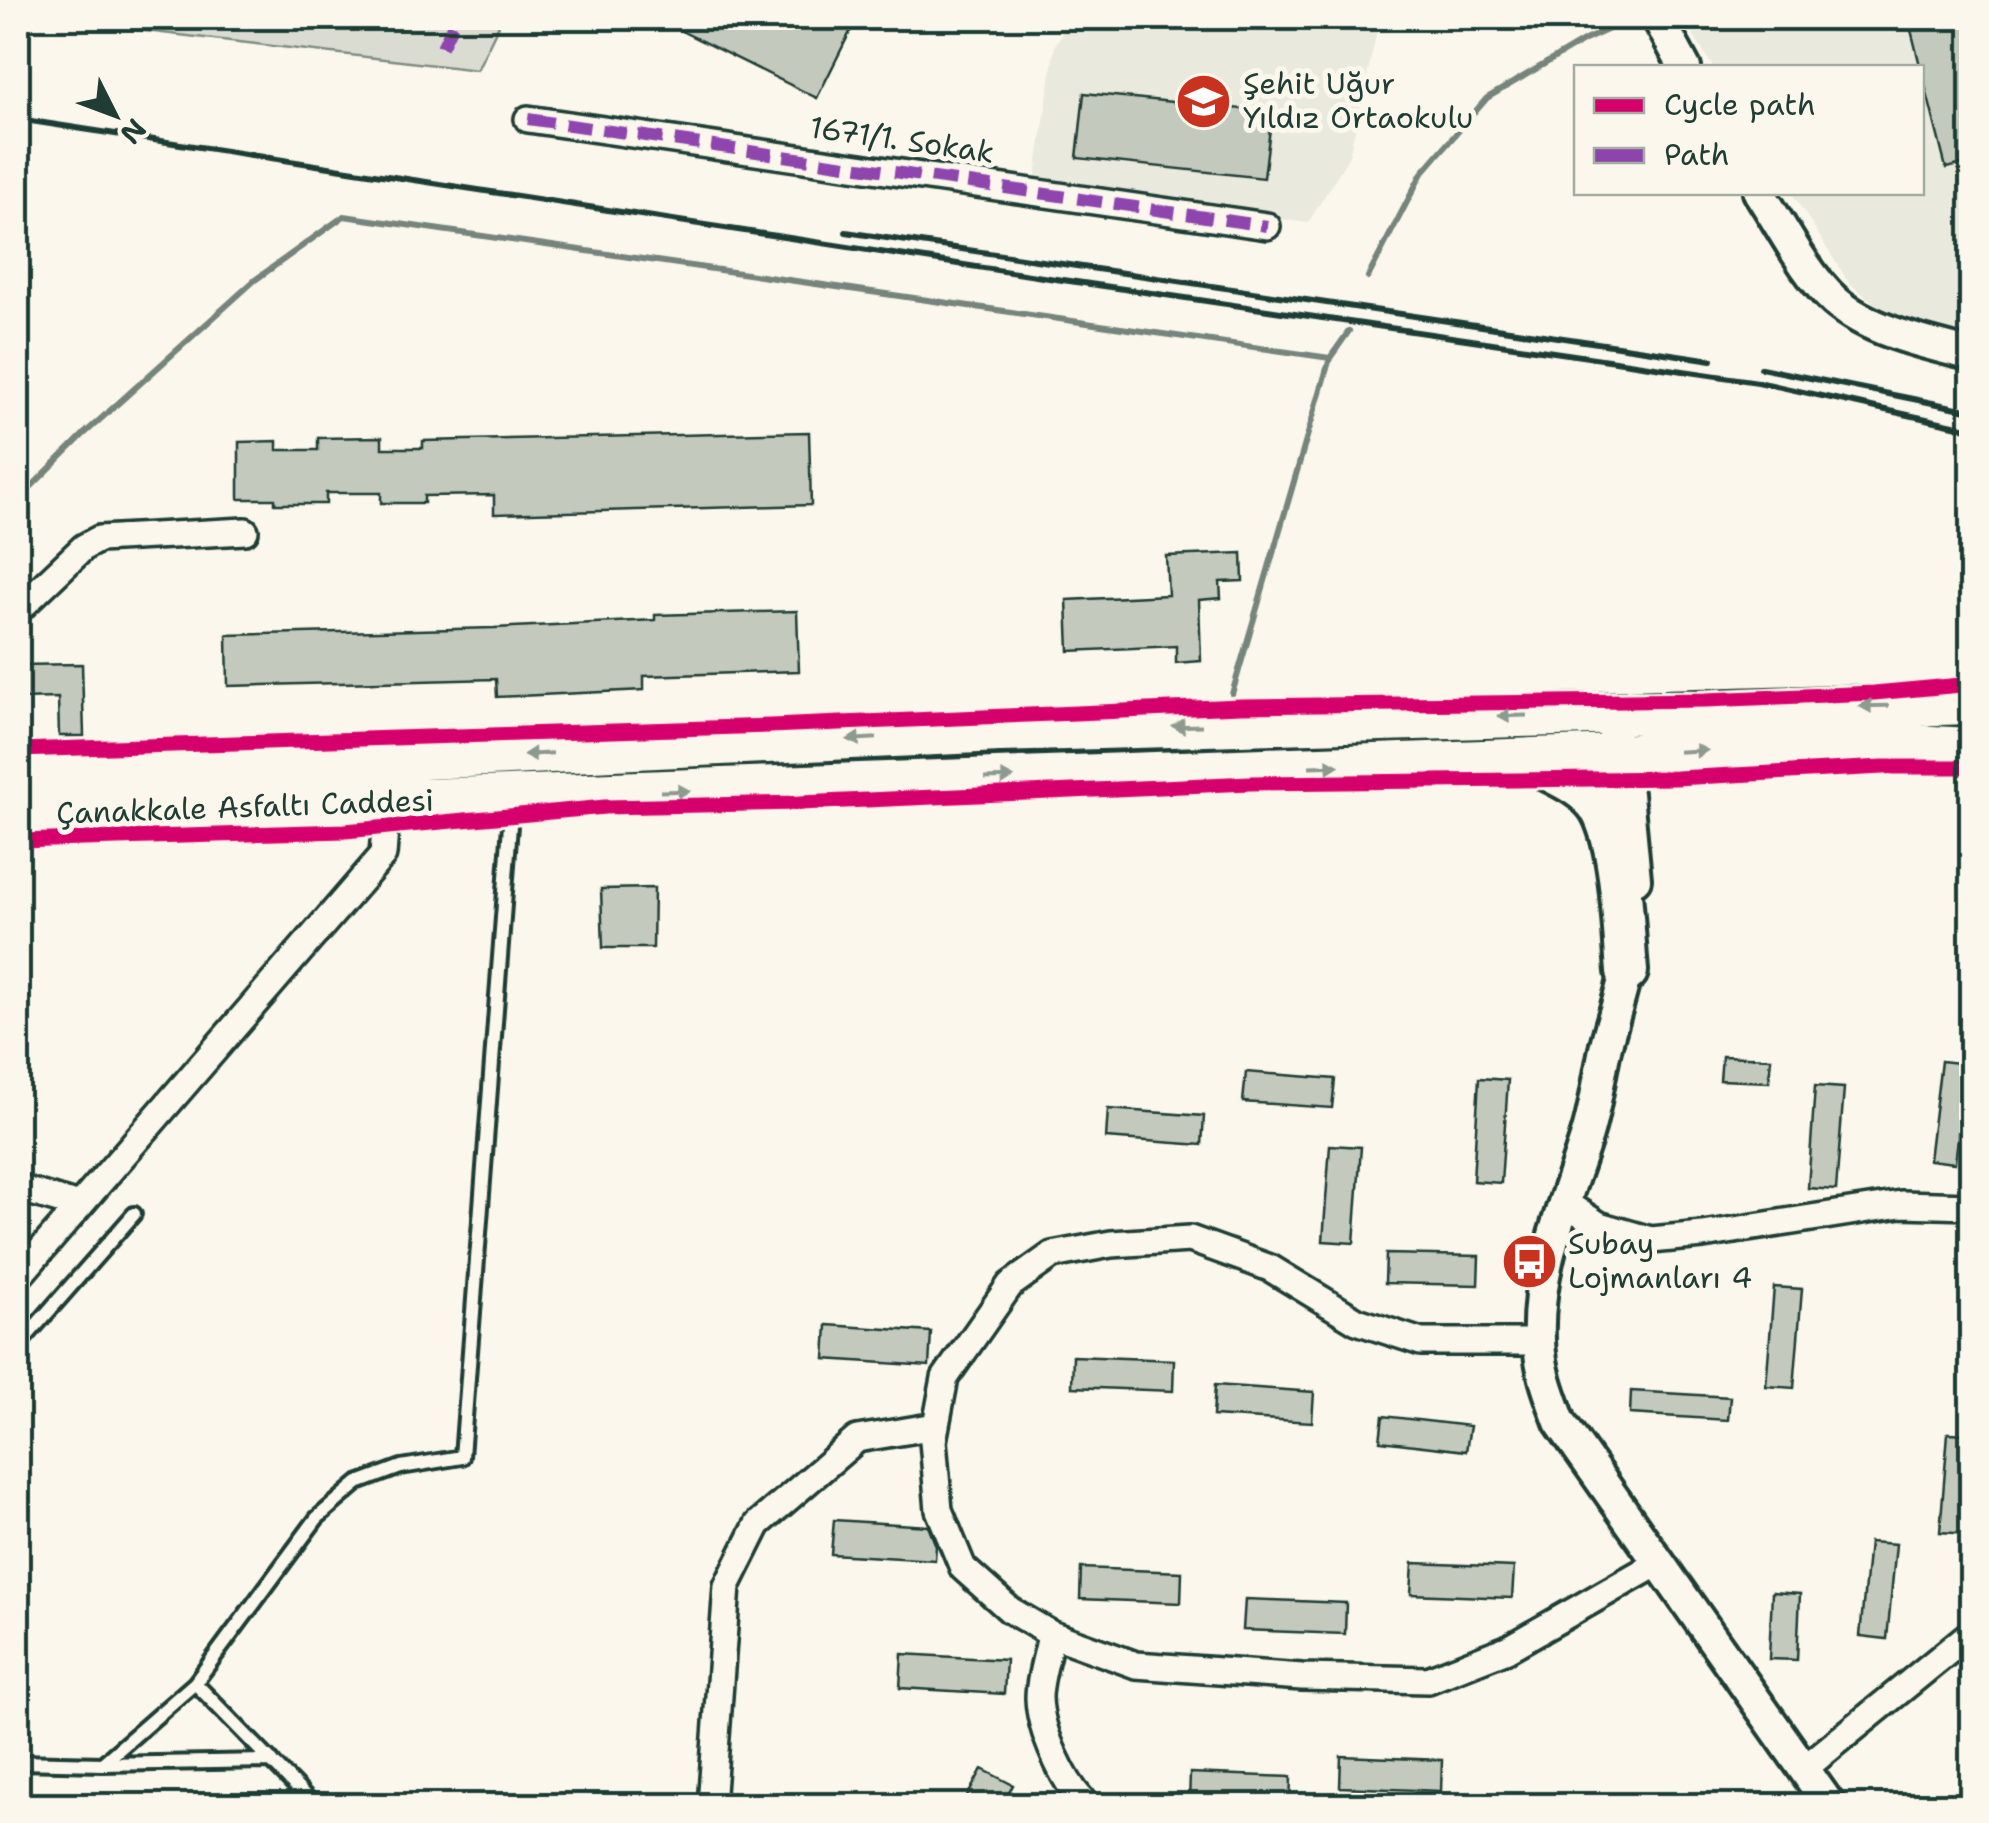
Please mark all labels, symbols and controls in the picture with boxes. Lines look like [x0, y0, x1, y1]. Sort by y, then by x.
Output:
place label: Şehit Uğur Yıldız Ortaokulu [1243, 63, 1473, 138]
north arrow [65, 65, 165, 165]
legend [1574, 65, 1924, 195]
school or university icon: Şehit Uğur Yıldız Ortaokulu [1174, 71, 1234, 131]
text: Cycle path [1664, 84, 1816, 125]
street label: 1671/1. Sokak [807, 106, 997, 173]
text: N [112, 111, 155, 153]
text: Path [1664, 134, 1730, 175]
one-way arrow [1858, 699, 1890, 715]
one-way arrow [1496, 708, 1528, 724]
one-way arrow [1171, 719, 1203, 735]
one-way arrow [846, 731, 878, 747]
one-way arrow [1677, 743, 1709, 759]
one-way arrow [521, 746, 553, 762]
one-way arrow [1309, 758, 1341, 774]
one-way arrow [984, 770, 1016, 786]
street label: Çanakkale Asfaltı Caddesi [55, 779, 435, 834]
one-way arrow [659, 782, 691, 798]
place label: Subay Lojmanları 4 [1568, 1223, 1752, 1298]
bus stop icon: Subay Lojmanları 4 [1499, 1231, 1559, 1291]

